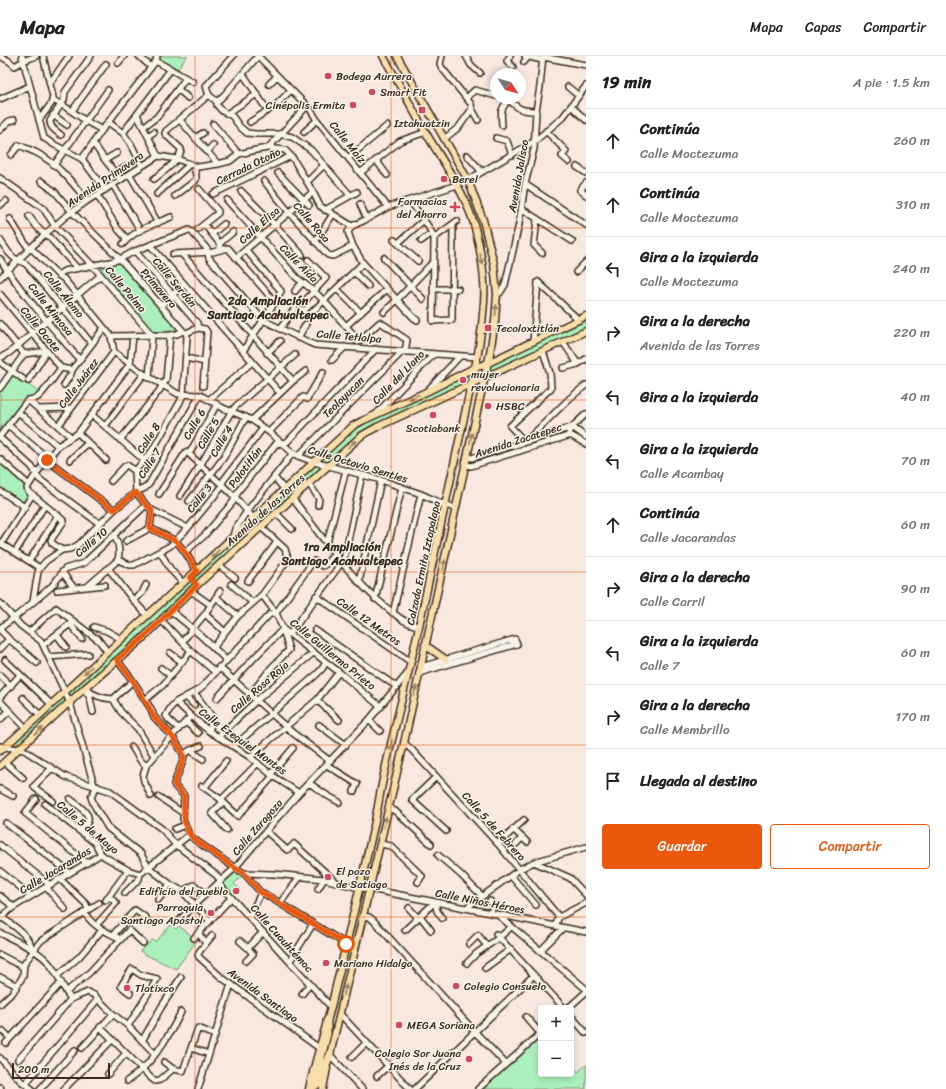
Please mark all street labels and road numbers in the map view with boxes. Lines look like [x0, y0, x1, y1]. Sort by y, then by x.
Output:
street label: Calle Maíz [324, 117, 371, 168]
street label: Avenida Jalisco [503, 137, 534, 215]
street label: Cerrada Otoño [212, 142, 284, 190]
street label: Avenida Primavera [62, 146, 148, 213]
street label: Calle Rosa [288, 197, 335, 248]
street label: Calle Elisa [234, 201, 285, 249]
street label: Calle Aída [275, 239, 323, 288]
street label: Calle Serdán [148, 253, 202, 312]
street label: Calle Palma [100, 262, 151, 317]
street label: Primavera [135, 264, 182, 313]
street label: Calle Álamo [38, 266, 89, 323]
street label: Calle Mimosa [23, 278, 79, 341]
street label: Calle Ocote [15, 302, 66, 357]
street label: Calle Tetlalpa [316, 324, 383, 349]
street label: Calle del Llano [367, 345, 430, 409]
street label: Calle Juárez [53, 353, 104, 413]
street label: Teoloyucan [318, 372, 369, 423]
street label: Calle 6 [178, 405, 211, 443]
street label: Calle 5 [192, 414, 225, 453]
street label: Avenida Zacatepec [471, 417, 565, 464]
street label: Calle 8 [131, 419, 166, 458]
street label: Calle 4 [205, 422, 238, 461]
street label: Calle Octavio Senties [306, 440, 411, 489]
street label: Polotitlán [223, 442, 267, 492]
street label: Calle 7 [133, 443, 167, 482]
street label: Avenida de las Torres [221, 469, 310, 552]
street label: Calle 3 [182, 479, 217, 517]
street label: Calzada Ermita Iztapalapa [401, 499, 446, 627]
street label: Calle 10 [70, 523, 112, 562]
street label: Calle 12 Metros [333, 592, 405, 651]
street label: Calle Guillermo Prieto [285, 614, 380, 696]
street label: Calle Rosa Roja [225, 656, 294, 719]
street label: Calle Ezequiel Montes [194, 703, 292, 781]
street label: Calle 5 de Febrero [457, 787, 531, 866]
street label: Calle Zaragoza [227, 794, 288, 860]
street label: Calle 5 de Mayo [52, 796, 123, 860]
street label: Calle Jacarandas [16, 841, 96, 899]
street label: Calle Niños Héroes [434, 884, 527, 920]
street label: Calle Cuauhtémoc [245, 900, 318, 977]
street label: Avenida Santiago [222, 962, 303, 1028]

